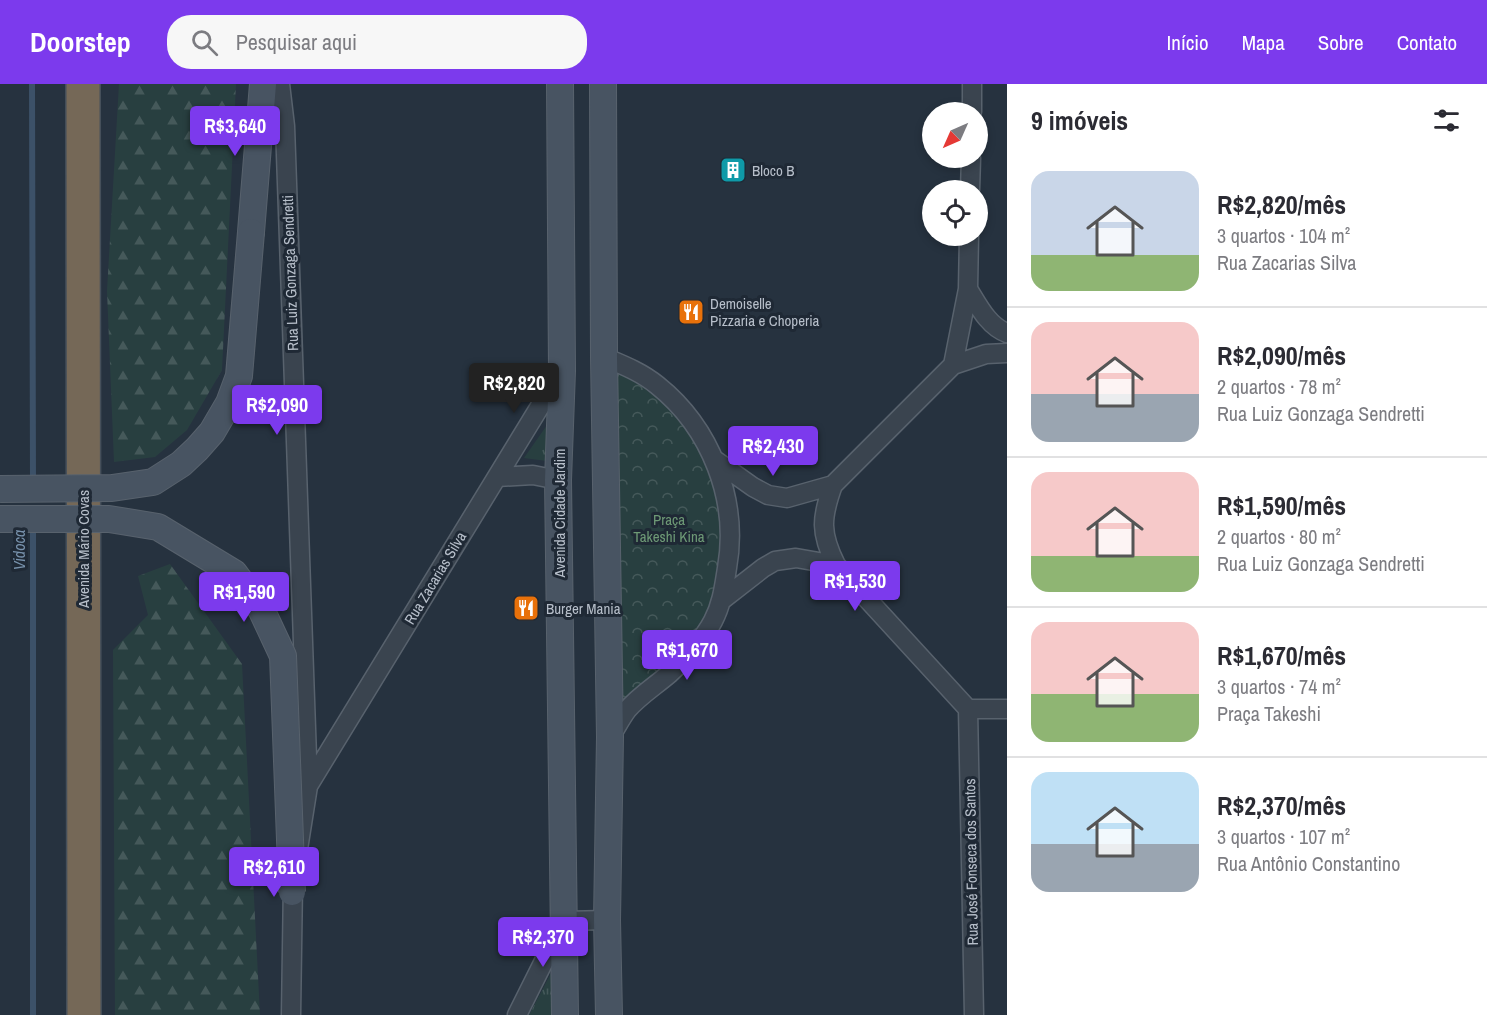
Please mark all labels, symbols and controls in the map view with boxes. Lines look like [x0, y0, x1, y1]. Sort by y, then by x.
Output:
search box [167, 15, 587, 69]
text: Doorstep [30, 23, 131, 61]
icon: search [188, 26, 221, 59]
text: Pesquisar aqui [236, 27, 357, 57]
text: Início [1167, 28, 1209, 57]
text: Mapa [1242, 28, 1285, 57]
text: Sobre [1318, 28, 1364, 57]
text: Contato [1397, 28, 1457, 57]
north arrow [922, 102, 988, 168]
map controls [922, 102, 988, 246]
text: 9 imóveis [1031, 103, 1128, 138]
icon: filters [1430, 104, 1463, 137]
pin: R$3,640 [180, 106, 290, 157]
text: R$3,640 [204, 112, 266, 139]
building icon: Bloco B [718, 155, 748, 185]
place label: Bloco B [752, 160, 794, 181]
button: locate [922, 180, 988, 246]
text: R$2,820/mês [1217, 187, 1346, 222]
street label: Rua Luiz Gonzaga Sendretti [277, 195, 303, 351]
icon: home [1079, 195, 1151, 267]
text: 3 quartos · 104 m² [1217, 222, 1350, 249]
text: Rua Zacarias Silva [1217, 249, 1356, 276]
place label: Demoiselle Pizzaria e Choperia [710, 293, 820, 331]
restaurant icon: Demoiselle Pizzaria e Choperia [676, 297, 706, 327]
text: R$2,090/mês [1217, 338, 1346, 373]
icon: home [1079, 346, 1151, 418]
pin: R$2,820 [459, 363, 569, 414]
text: R$2,820 [483, 369, 545, 396]
text: 2 quartos · 78 m² [1217, 373, 1341, 400]
pin: R$2,090 [222, 385, 332, 436]
text: R$2,090 [246, 391, 308, 418]
text: Rua Luiz Gonzaga Sendretti [1217, 400, 1425, 427]
pin: R$2,430 [718, 426, 828, 477]
text: R$2,430 [742, 432, 804, 459]
street label: Avenida Cidade Jardim [549, 448, 570, 579]
text: R$1,590/mês [1217, 488, 1346, 523]
street label: Avenida Mário Covas [73, 490, 94, 609]
icon: home [1079, 496, 1151, 568]
park label: Praça Takeshi Kina [633, 509, 705, 547]
text: 2 quartos · 80 m² [1217, 523, 1341, 550]
street label: Rua Zacarias Silva [399, 528, 471, 628]
water label: Vidoca [8, 530, 30, 570]
text: Rua Luiz Gonzaga Sendretti [1217, 550, 1425, 577]
pin: R$1,530 [800, 561, 910, 612]
text: R$1,530 [824, 567, 886, 594]
pin: R$1,590 [189, 572, 299, 623]
text: R$1,590 [213, 578, 275, 605]
restaurant icon: Burger Mania [511, 593, 541, 623]
place label: Burger Mania [546, 598, 621, 619]
pin: R$1,670 [632, 630, 742, 681]
text: R$1,670 [656, 636, 718, 663]
text: R$1,670/mês [1217, 638, 1346, 673]
icon: home [1079, 646, 1151, 718]
text: 3 quartos · 74 m² [1217, 673, 1341, 700]
text: Praça Takeshi [1217, 700, 1321, 727]
street label: Rua José Fonseca dos Santos [959, 778, 983, 946]
text: R$2,370/mês [1217, 788, 1346, 823]
icon: home [1079, 796, 1151, 868]
text: 3 quartos · 107 m² [1217, 823, 1350, 850]
pin: R$2,610 [219, 847, 329, 898]
text: Rua Antônio Constantino [1217, 850, 1400, 877]
text: R$2,610 [243, 853, 305, 880]
pin: R$2,370 [488, 917, 598, 968]
text: R$2,370 [512, 923, 574, 950]

